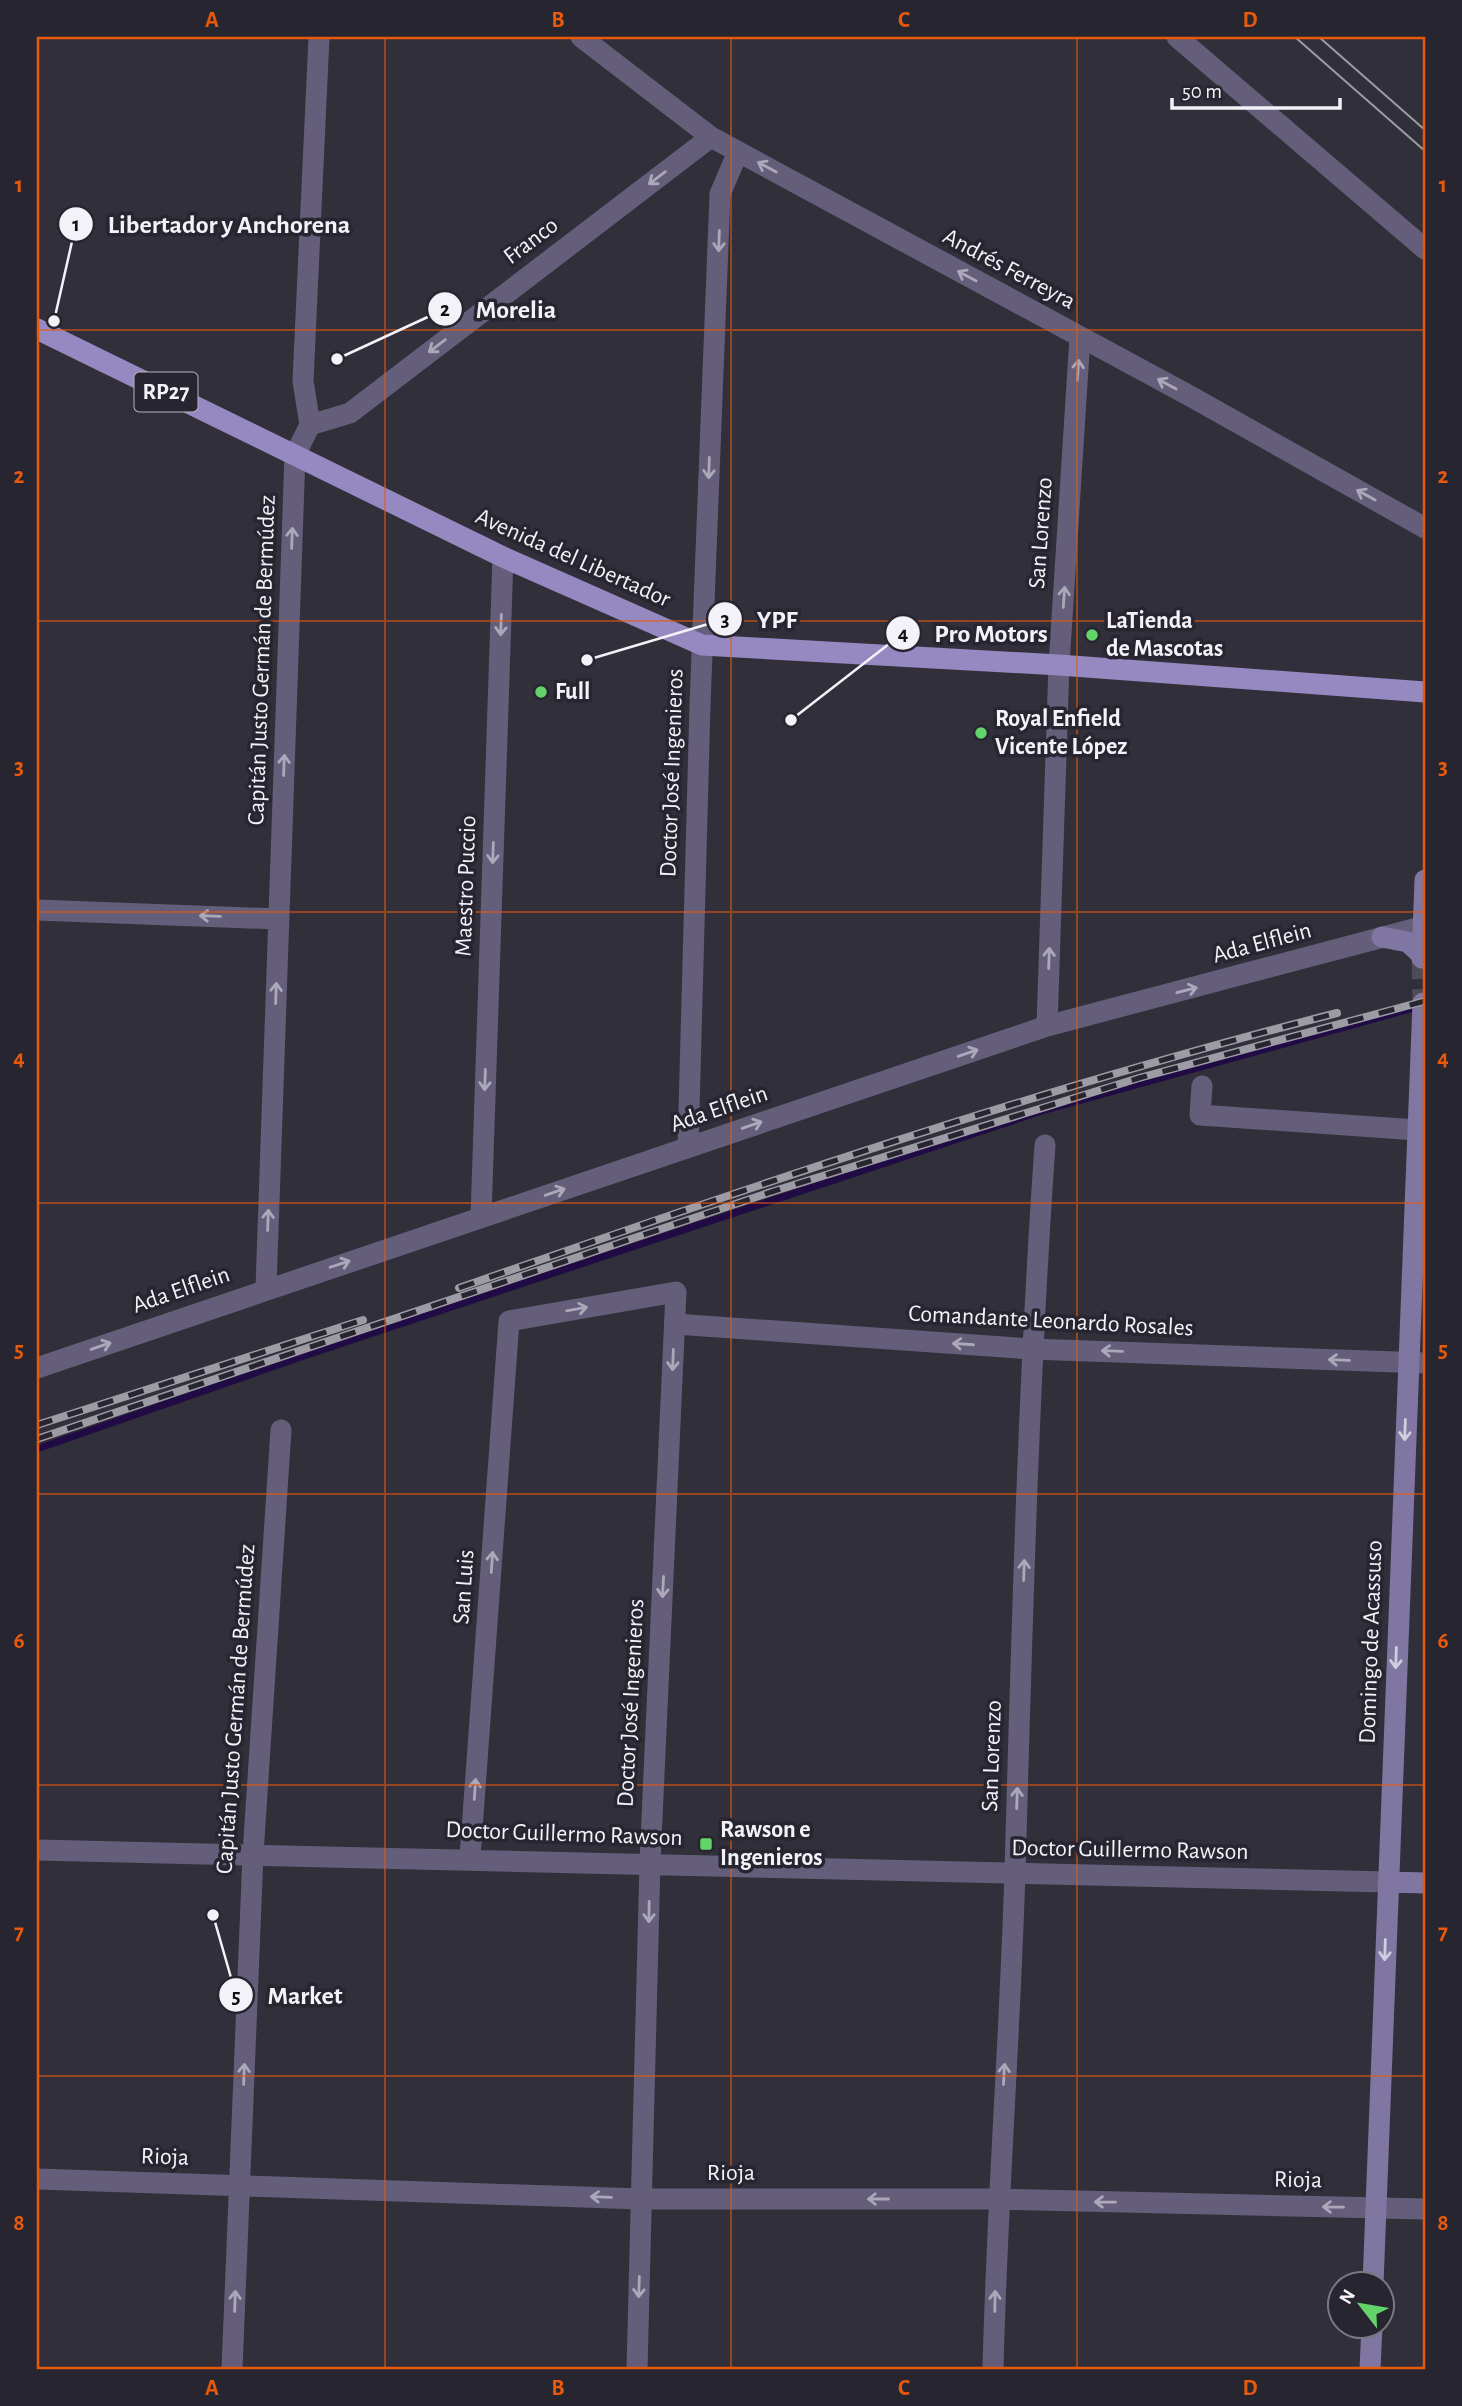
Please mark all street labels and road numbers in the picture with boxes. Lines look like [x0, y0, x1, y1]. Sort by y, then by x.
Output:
street label: Franco [499, 213, 563, 269]
street label: Andrés Ferreyra [939, 224, 1079, 314]
road number: RP27 [134, 372, 198, 412]
street label: San Lorenzo [1025, 476, 1057, 590]
street label: Capitán Justo Germán de Bermúdez [244, 494, 280, 826]
street label: Avenida del Libertador [472, 504, 674, 612]
street label: Doctor José Ingenieros [656, 668, 688, 878]
street label: Maestro Puccio [452, 815, 480, 957]
street label: Ada Elflein [1210, 918, 1314, 968]
street label: Ada Elflein [667, 1081, 771, 1137]
street label: Ada Elflein [129, 1262, 233, 1318]
street label: Comandante Leonardo Rosales [908, 1302, 1194, 1340]
street label: Domingo de Acassuso [1355, 1540, 1387, 1744]
street label: Capitán Justo Germán de Bermúdez [212, 1543, 260, 1875]
street label: San Luis [449, 1549, 479, 1625]
street label: Doctor José Ingenieros [614, 1598, 648, 1808]
street label: San Lorenzo [978, 1700, 1006, 1812]
street label: Doctor Guillermo Rawson [445, 1818, 683, 1850]
street label: Doctor Guillermo Rawson [1011, 1836, 1249, 1864]
street label: Rioja [140, 2144, 190, 2170]
street label: Rioja [707, 2161, 755, 2185]
street label: Rioja [1274, 2168, 1322, 2192]

